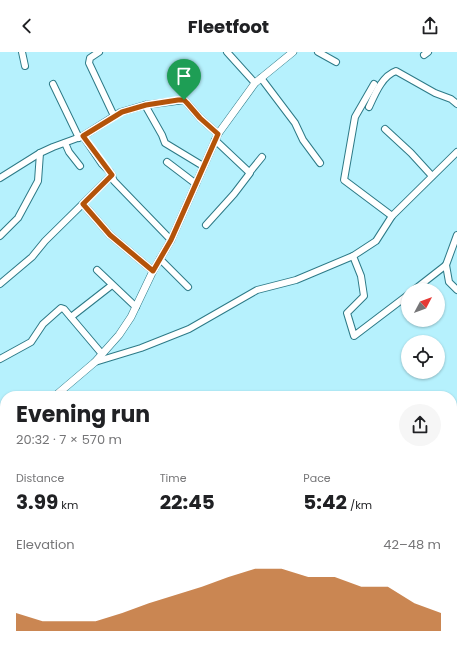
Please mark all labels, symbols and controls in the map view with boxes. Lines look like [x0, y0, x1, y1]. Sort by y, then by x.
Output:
text: Fleetfoot [188, 14, 269, 39]
icon: back [16, 15, 38, 37]
icon: share [419, 15, 441, 37]
pin [167, 59, 201, 100]
icon: arrive [173, 65, 195, 87]
north arrow [401, 283, 445, 327]
map controls [401, 283, 445, 379]
button: locate [401, 335, 445, 379]
text: Evening run [16, 399, 150, 430]
button: share [399, 404, 441, 446]
text: 20:32 · 7 × 570 m [16, 430, 122, 449]
text: Distance [16, 470, 64, 486]
text: Time [160, 470, 186, 486]
text: Pace [303, 470, 331, 486]
text: 3.99 [16, 488, 58, 516]
text: 22:45 [160, 488, 215, 516]
text: 5:42 [303, 488, 347, 516]
text: km [58, 497, 78, 513]
text: /km [347, 497, 372, 513]
text: Elevation [16, 535, 75, 554]
text: 42–48 m [383, 535, 441, 554]

